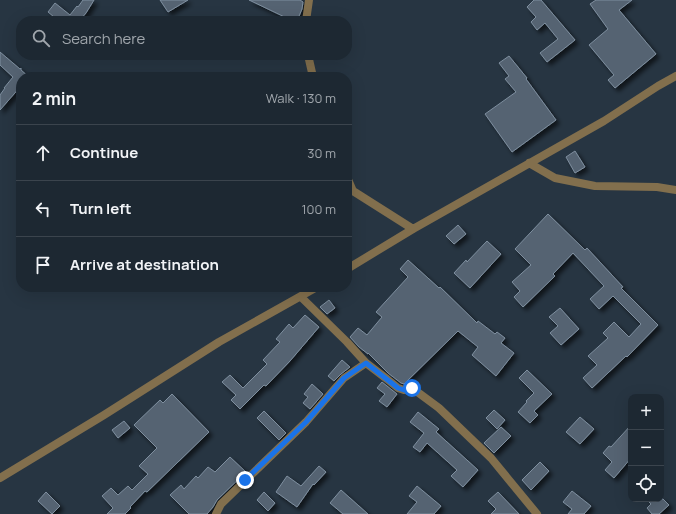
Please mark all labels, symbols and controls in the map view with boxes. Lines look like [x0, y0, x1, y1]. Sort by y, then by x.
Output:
search box [16, 16, 352, 60]
icon: search [30, 27, 52, 49]
text: Search here [62, 28, 145, 49]
text: 2 min [32, 87, 76, 110]
text: Walk · 130 m [266, 89, 336, 107]
icon: ahead [32, 142, 54, 164]
text: Continue [70, 142, 138, 163]
text: 30 m [307, 144, 336, 162]
icon: left [32, 198, 54, 220]
text: Turn left [70, 198, 132, 219]
text: 100 m [301, 200, 336, 218]
icon: arrive [32, 254, 54, 276]
text: Arrive at destination [70, 254, 219, 275]
route start [403, 379, 421, 397]
map controls [628, 394, 664, 502]
button: + [628, 394, 664, 430]
button: − [628, 430, 664, 466]
button: locate [628, 466, 664, 502]
route end [236, 471, 254, 489]

